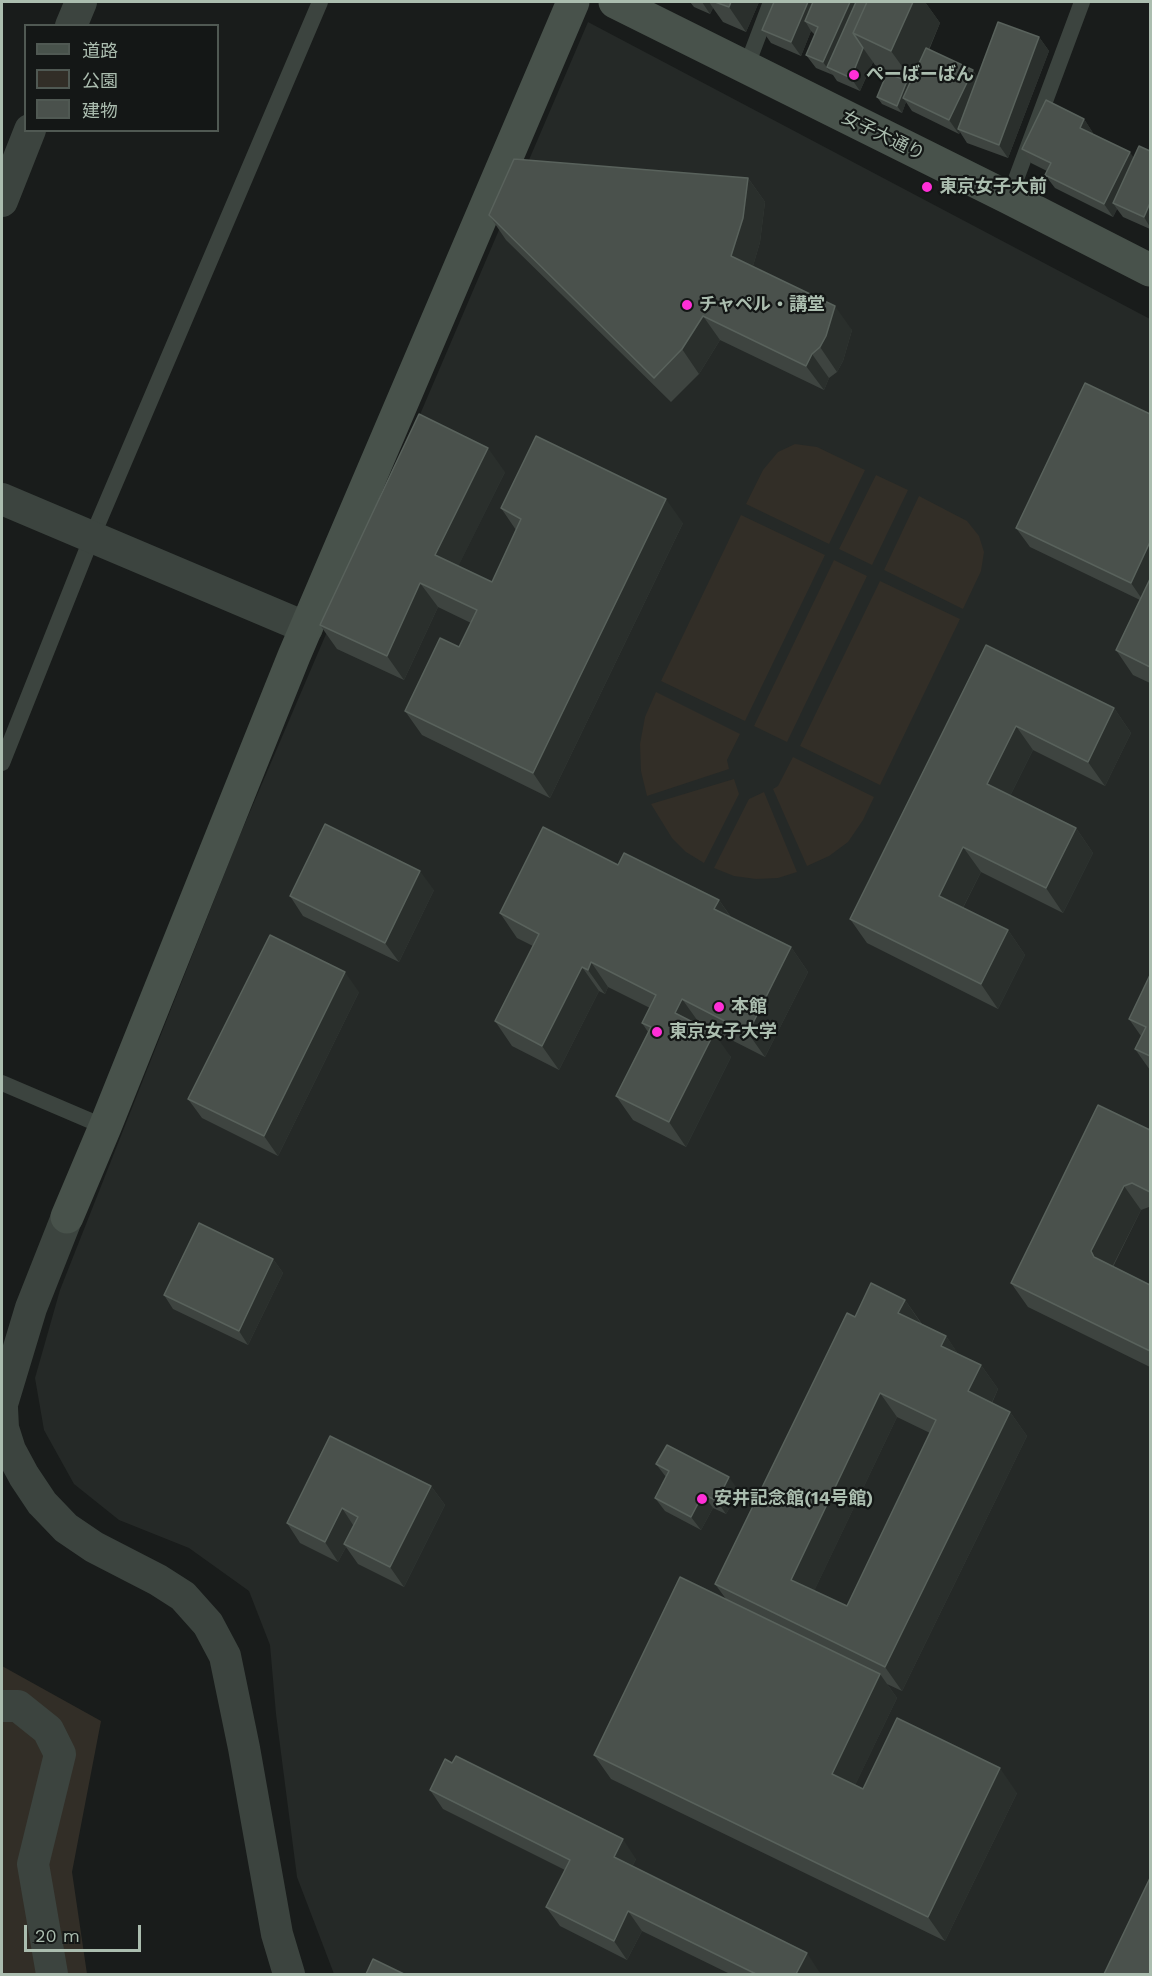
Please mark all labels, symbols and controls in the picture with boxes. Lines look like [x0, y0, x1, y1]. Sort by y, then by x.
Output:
legend [24, 24, 219, 132]
text: 道路 [82, 40, 118, 61]
place label: ぺーばーばん [866, 64, 974, 86]
marker: ぺーばーばん [847, 68, 861, 82]
text: 公園 [82, 70, 118, 91]
text: 建物 [82, 100, 118, 121]
street label: 女子大通り [838, 107, 928, 165]
place label: 東京女子大前 [939, 176, 1047, 198]
marker: 東京女子大前 [920, 180, 934, 194]
place label: チャペル・講堂 [699, 294, 825, 316]
marker: チャペル・講堂 [680, 298, 694, 312]
place label: 本館 [731, 996, 767, 1018]
marker: 本館 [712, 1000, 726, 1014]
place label: 東京女子大学 [669, 1021, 777, 1043]
marker: 東京女子大学 [650, 1025, 664, 1039]
place label: 安井記念館(14号館) [714, 1488, 873, 1510]
marker: 安井記念館(14号館) [695, 1492, 709, 1506]
scale bar [27, 1913, 144, 1951]
text: 20 m [35, 1925, 80, 1946]

